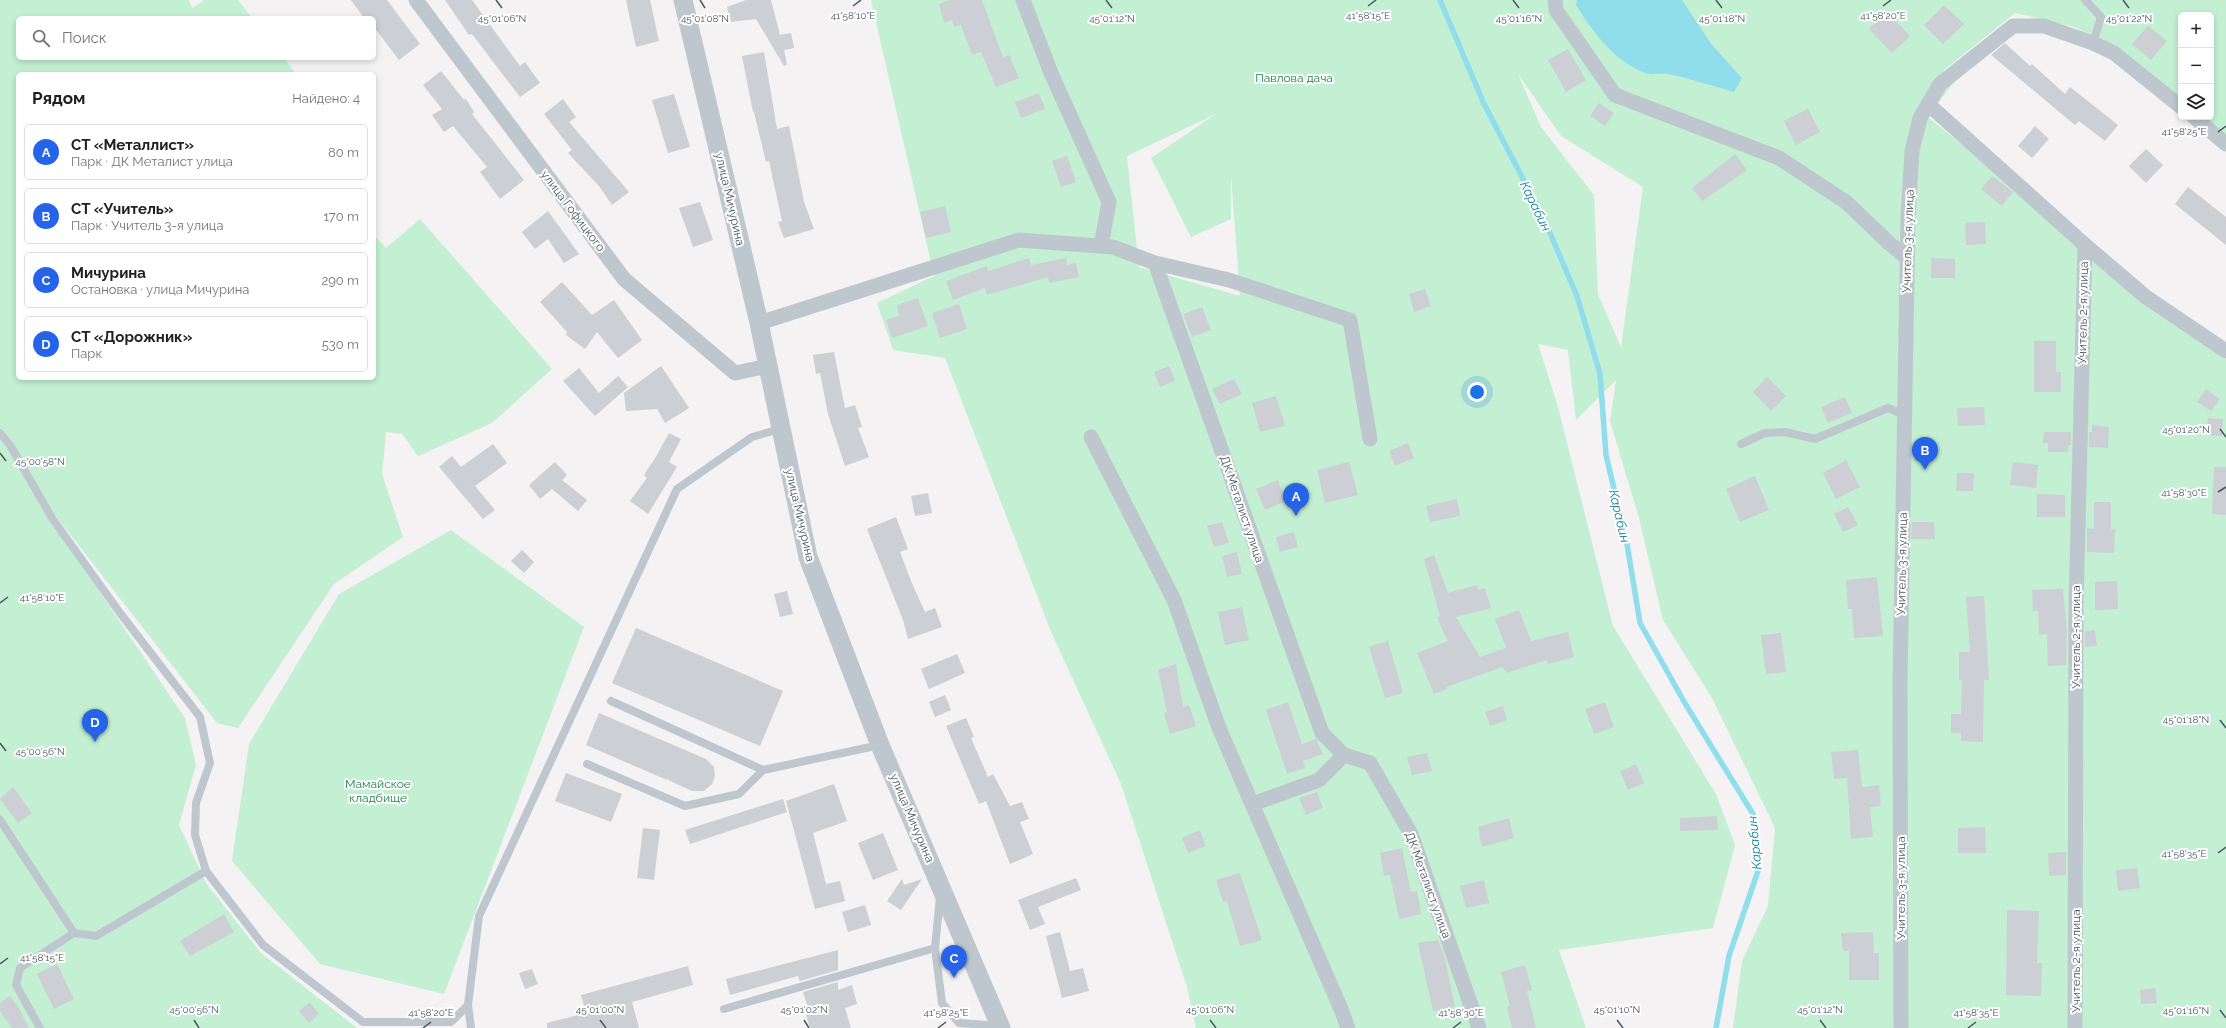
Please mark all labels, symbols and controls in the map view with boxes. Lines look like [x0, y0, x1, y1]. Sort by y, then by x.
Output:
text: 41°58'10"E [831, 10, 875, 21]
text: 41°58'15"E [1346, 10, 1390, 21]
text: 41°58'20"E [1860, 10, 1906, 21]
map controls [2178, 12, 2214, 120]
button: + [2178, 12, 2214, 48]
text: 45°01'06"N [478, 13, 526, 24]
text: 45°01'08"N [681, 13, 729, 24]
text: 45°01'12"N [1089, 13, 1135, 24]
text: 45°01'16"N [1496, 13, 1542, 24]
text: 45°01'18"N [1699, 13, 1745, 24]
text: 45°01'22"N [2106, 13, 2152, 24]
search box [16, 16, 376, 60]
icon: search [30, 27, 52, 49]
text: Поиск [62, 29, 107, 47]
button: − [2178, 48, 2214, 84]
park label: Павлова дача [1255, 71, 1333, 85]
button: layers [2178, 84, 2214, 120]
text: Рядом [32, 88, 85, 108]
text: Найдено: 4 [292, 91, 360, 106]
text: 41°58'25"E [2161, 126, 2207, 137]
text: СТ «Металлист» [71, 136, 194, 154]
text: A [42, 145, 50, 160]
text: 80 m [328, 145, 359, 160]
street label: улица Мичурина [712, 151, 748, 247]
text: Парк · ДК Металист улица [71, 154, 233, 169]
street label: улица Гофицкого [538, 168, 608, 254]
water label: Карабин [1517, 179, 1554, 234]
street label: Учитель 3-я улица [1899, 189, 1917, 293]
text: СТ «Учитель» [71, 200, 174, 218]
text: B [42, 209, 50, 224]
text: 170 m [323, 209, 359, 224]
text: Парк · Учитель 3-я улица [71, 218, 223, 233]
street label: Учитель 2-я улица [2075, 261, 2091, 365]
text: Мичурина [71, 264, 146, 282]
text: C [42, 273, 50, 288]
text: 290 m [321, 273, 359, 288]
text: Остановка · улица Мичурина [71, 282, 249, 297]
text: СТ «Дорожник» [71, 328, 192, 346]
text: D [41, 337, 51, 352]
text: 530 m [322, 337, 359, 352]
text: Парк [71, 346, 102, 361]
your location [1467, 382, 1487, 402]
text: 45°01'20"N [2162, 424, 2210, 435]
pin: B [1912, 437, 1938, 470]
street label: ДК Металист улица [1217, 454, 1267, 564]
text: 45°00'58"N [15, 456, 65, 467]
street label: улица Мичурина [782, 467, 818, 563]
pin: A [1283, 483, 1309, 516]
text: 41°58'30"E [2161, 487, 2207, 498]
water label: Карабин [1606, 488, 1633, 544]
street label: Учитель 3-я улица [1894, 512, 1910, 616]
street label: Учитель 2-я улица [2069, 585, 2083, 689]
text: 41°58'10"E [20, 592, 64, 603]
pin: D [82, 709, 108, 742]
text: 45°01'18"N [2163, 714, 2209, 725]
text: 45°00'56"N [15, 746, 65, 757]
street label: улица Мичурина [887, 771, 937, 865]
park label: Мамайское кладбище [345, 777, 411, 805]
water label: Карабин [1745, 815, 1764, 870]
street label: ДК Металист улица [1402, 830, 1454, 940]
street label: Учитель 3-я улица [1894, 836, 1908, 940]
text: 41°58'35"E [2161, 848, 2207, 859]
street label: Учитель 2-я улица [2069, 909, 2083, 1013]
pin: C [941, 945, 967, 978]
text: 41°58'15"E [20, 952, 64, 963]
text: 45°00'56"N [169, 1004, 219, 1015]
text: 45°01'00"N [576, 1004, 624, 1015]
text: 45°01'02"N [780, 1004, 828, 1015]
text: 45°01'06"N [1186, 1004, 1234, 1015]
text: 45°01'10"N [1594, 1004, 1640, 1015]
text: 45°01'12"N [1797, 1004, 1843, 1015]
text: 45°01'16"N [2163, 1005, 2209, 1016]
text: 41°58'20"E [408, 1007, 454, 1018]
text: 41°58'25"E [923, 1007, 969, 1018]
text: 41°58'30"E [1438, 1007, 1484, 1018]
text: 41°58'35"E [1953, 1007, 1999, 1018]

